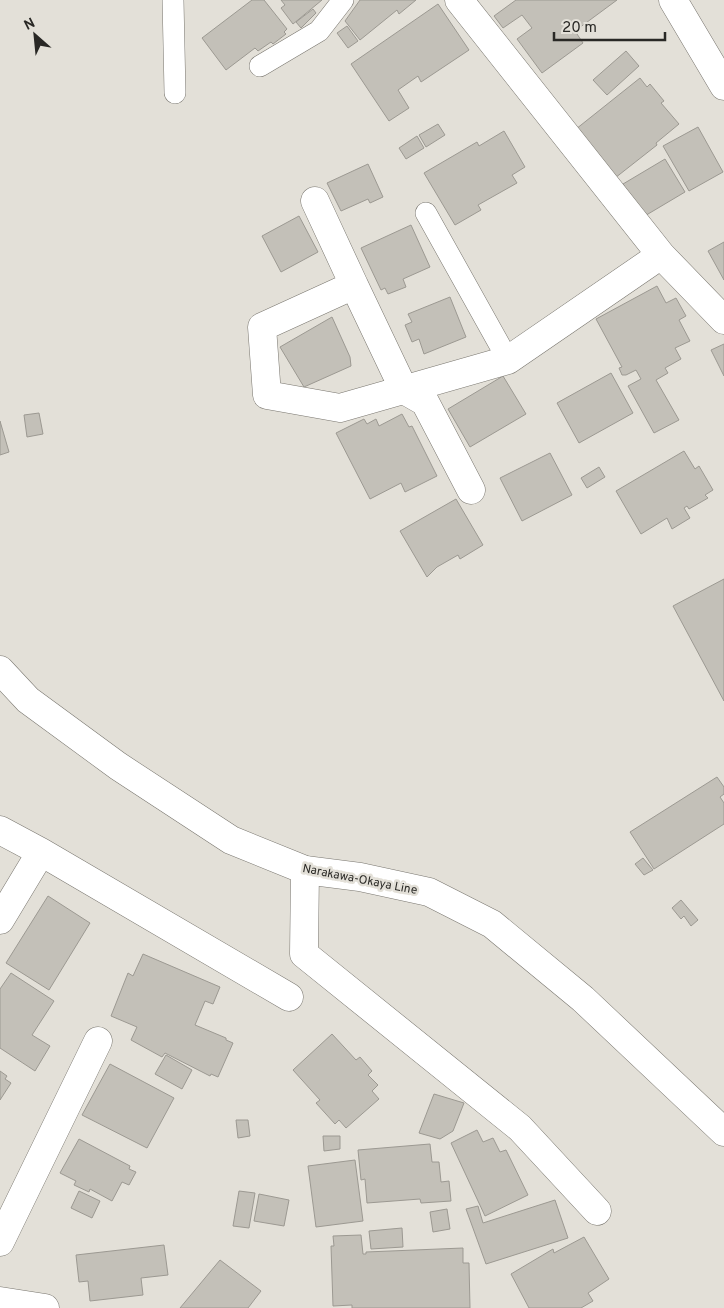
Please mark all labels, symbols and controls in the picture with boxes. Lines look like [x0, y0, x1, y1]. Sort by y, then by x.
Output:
north arrow [10, 10, 60, 60]
scale bar [554, 10, 665, 42]
text: N [21, 15, 38, 35]
text: 20 m [562, 19, 597, 38]
street label: Narakawa-Okaya Line [301, 861, 419, 899]

